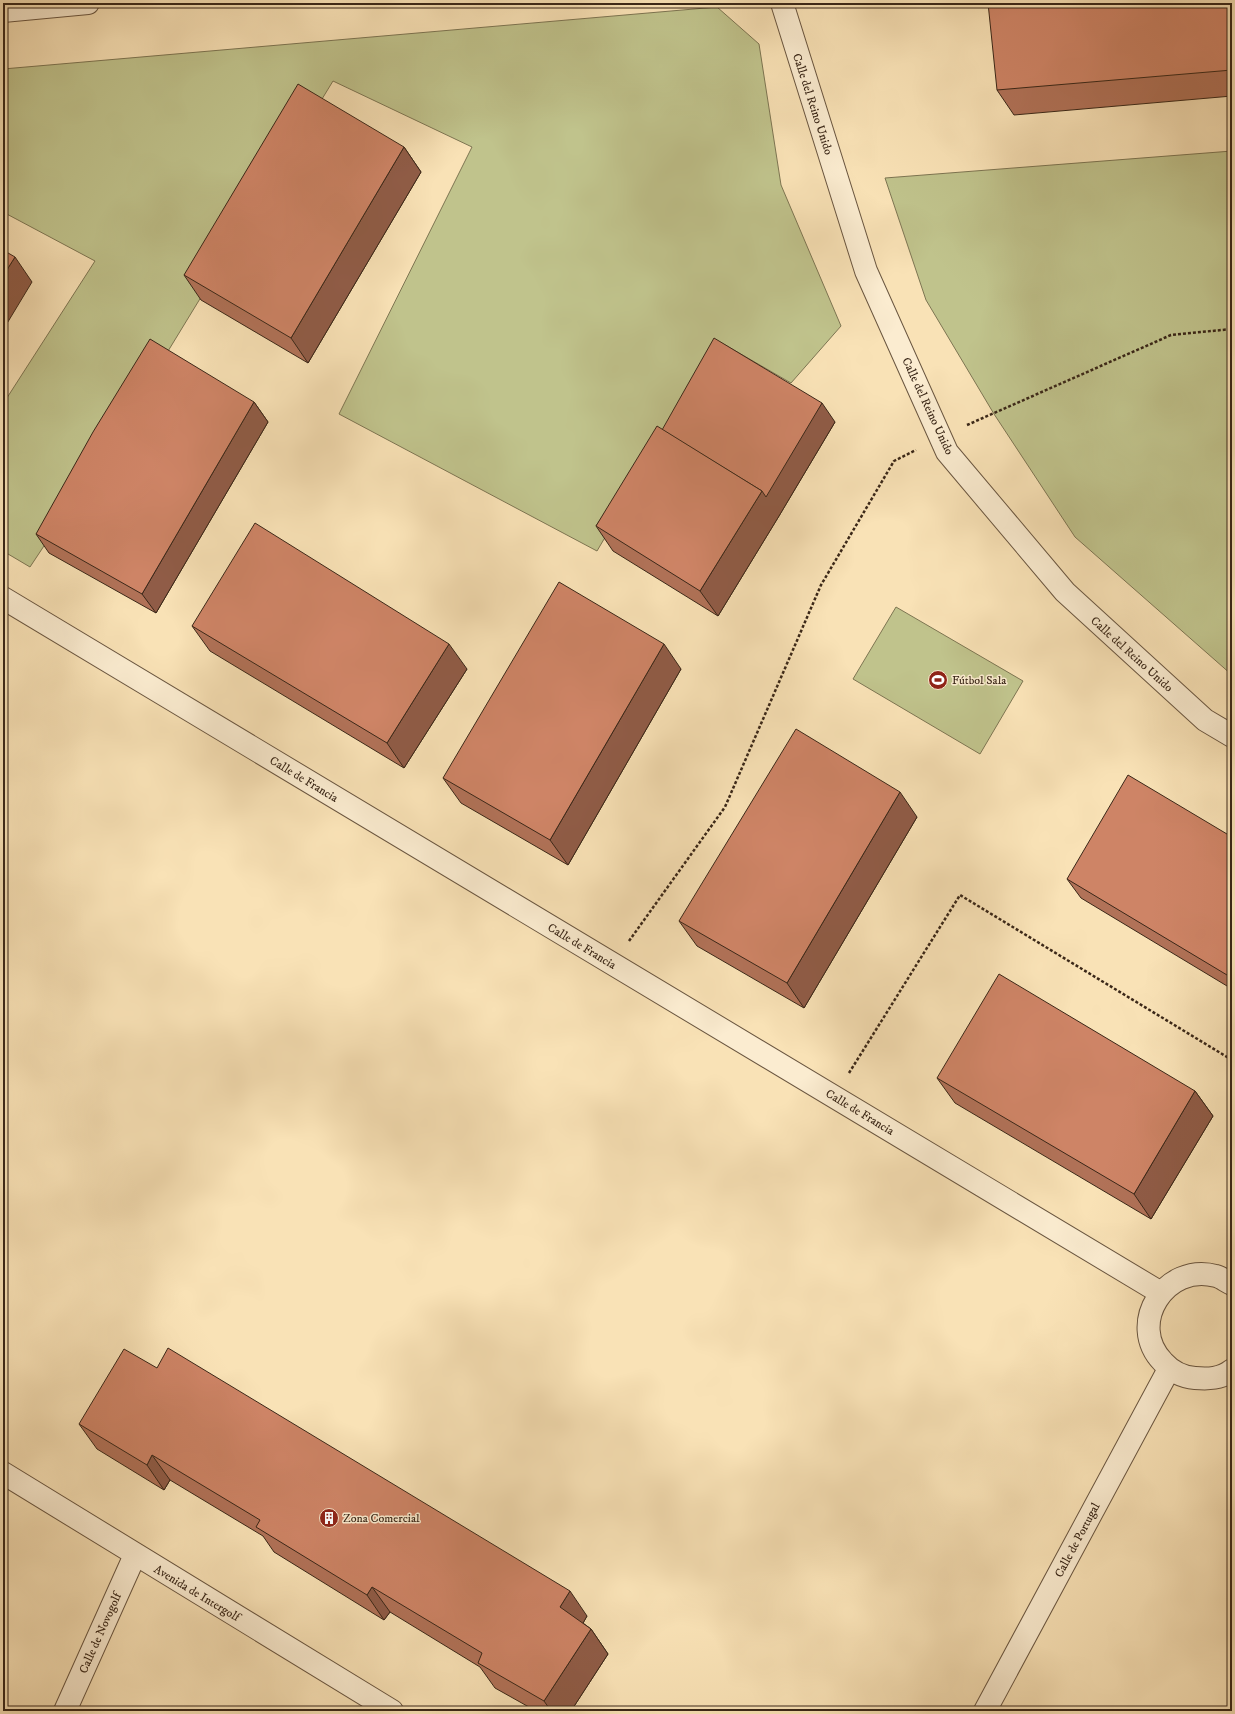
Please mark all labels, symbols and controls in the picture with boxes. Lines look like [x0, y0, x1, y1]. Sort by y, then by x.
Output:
street label: Calle del Reino Unido [789, 52, 836, 157]
street label: Calle del Reino Unido [898, 355, 957, 457]
street label: Calle del Reino Unido [1087, 613, 1176, 695]
sports icon: Fútbol Sala [927, 669, 949, 691]
place label: Fútbol Sala [952, 673, 1007, 688]
street label: Calle de Francia [267, 753, 341, 806]
street label: Calle de Francia [545, 920, 619, 973]
street label: Calle de Francia [823, 1086, 897, 1139]
street label: Calle de Portugal [1051, 1500, 1104, 1580]
building icon: Zona Comercial [318, 1507, 340, 1529]
place label: Zona Comercial [343, 1511, 420, 1526]
street label: Avenida de Intergolf [151, 1562, 244, 1626]
street label: Calle de Novogolf [76, 1588, 126, 1676]

